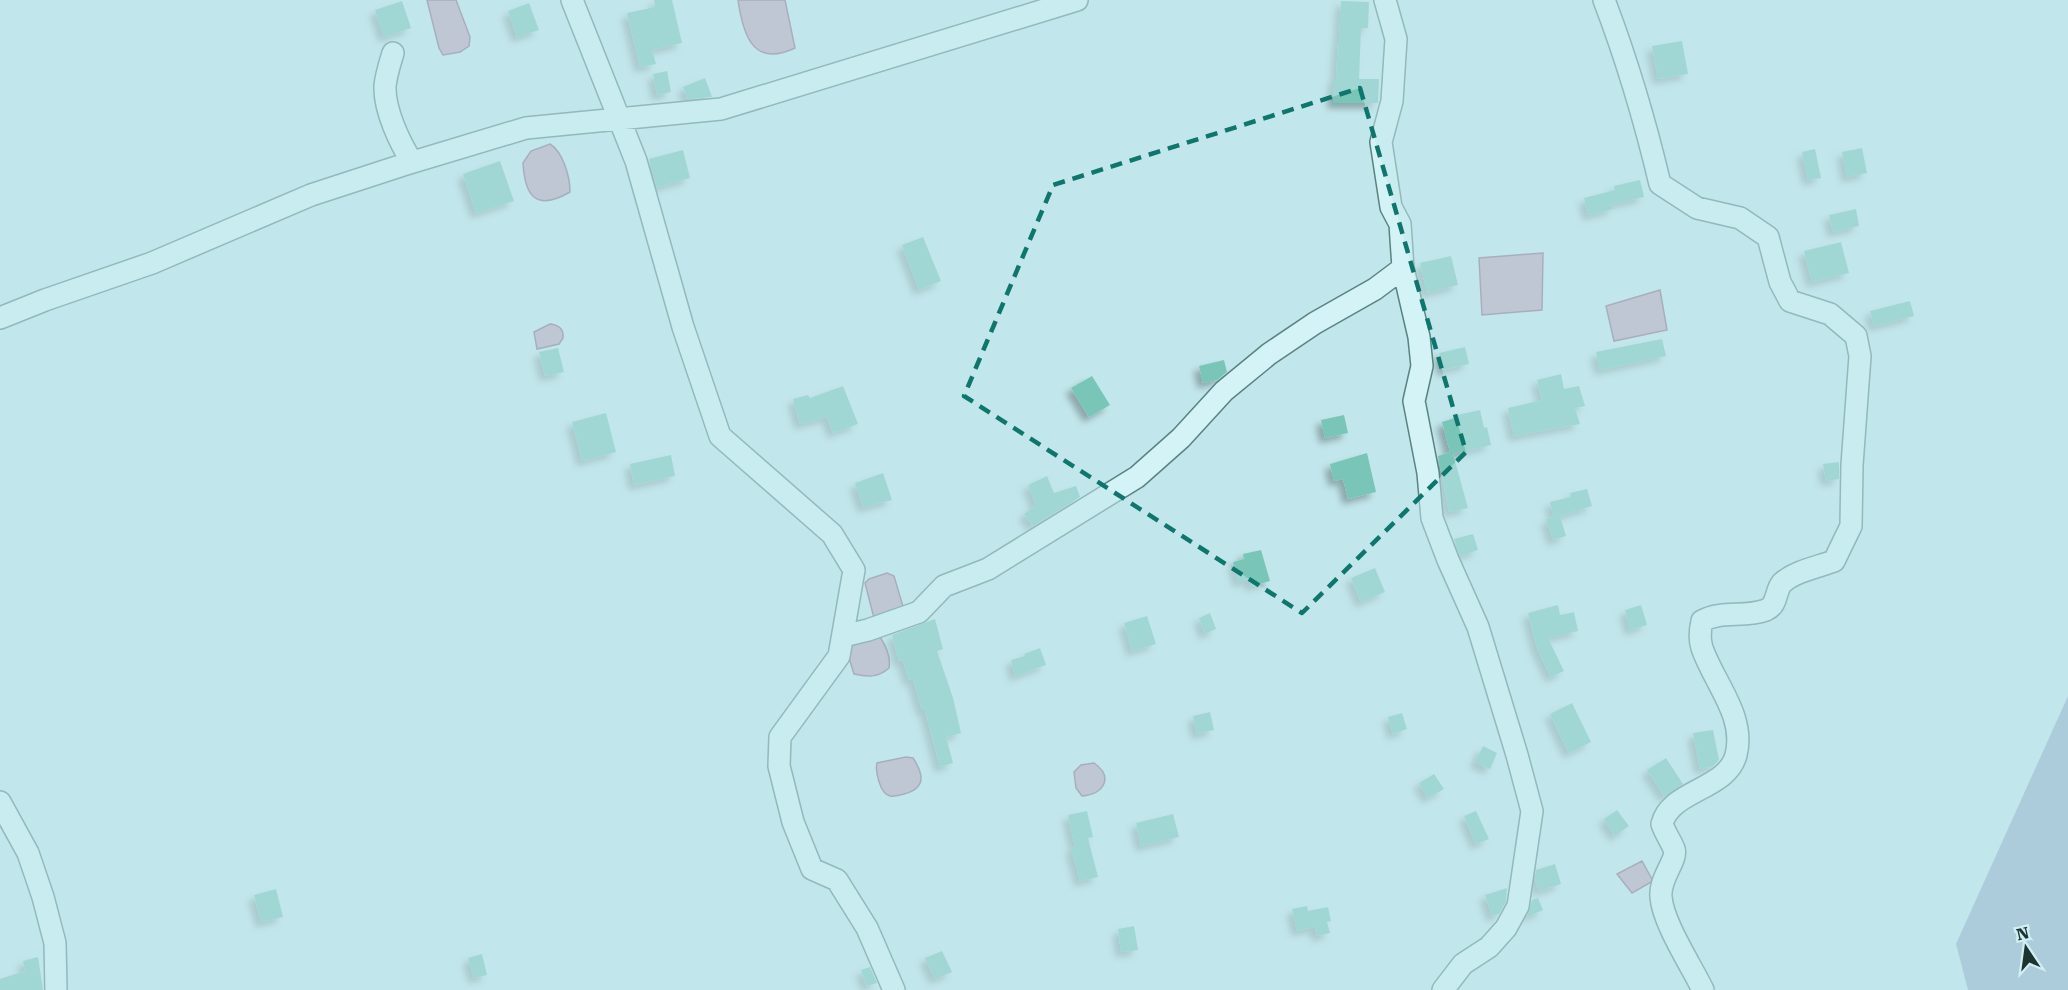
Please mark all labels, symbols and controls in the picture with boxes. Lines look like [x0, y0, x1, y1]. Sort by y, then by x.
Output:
north arrow [1996, 918, 2056, 978]
text: N [2015, 923, 2031, 945]

